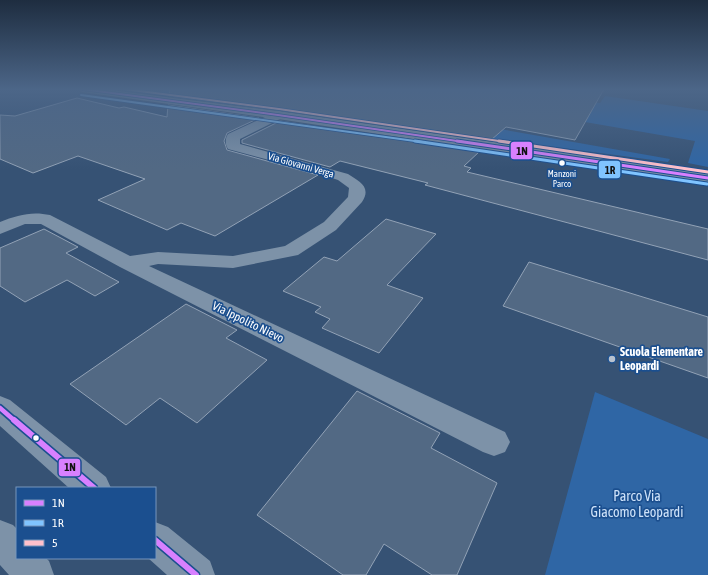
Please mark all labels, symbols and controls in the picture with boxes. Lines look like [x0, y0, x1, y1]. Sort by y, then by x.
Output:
line badge: 1N [510, 141, 533, 160]
text: 1N [516, 145, 528, 157]
street label: Via Giovanni Verga [267, 150, 336, 180]
marker: Manzoni Parco [557, 158, 567, 168]
line badge: 1R [598, 160, 621, 179]
text: 1R [605, 164, 616, 176]
place label: Manzoni Parco [548, 169, 576, 189]
street label: Via Ippolito Nievo [210, 299, 287, 346]
place label: Scuola Elementare Leopardi [620, 345, 703, 373]
marker: Scuola Elementare Leopardi [607, 354, 617, 364]
unlabelled marker [31, 433, 41, 443]
line badge: 1N [58, 458, 81, 477]
text: 1N [64, 461, 76, 473]
legend [16, 487, 156, 559]
park label: Parco Via Giacomo Leopardi [591, 488, 683, 520]
text: 1N [52, 496, 65, 510]
text: 1R [52, 516, 64, 530]
text: 5 [52, 536, 58, 550]

